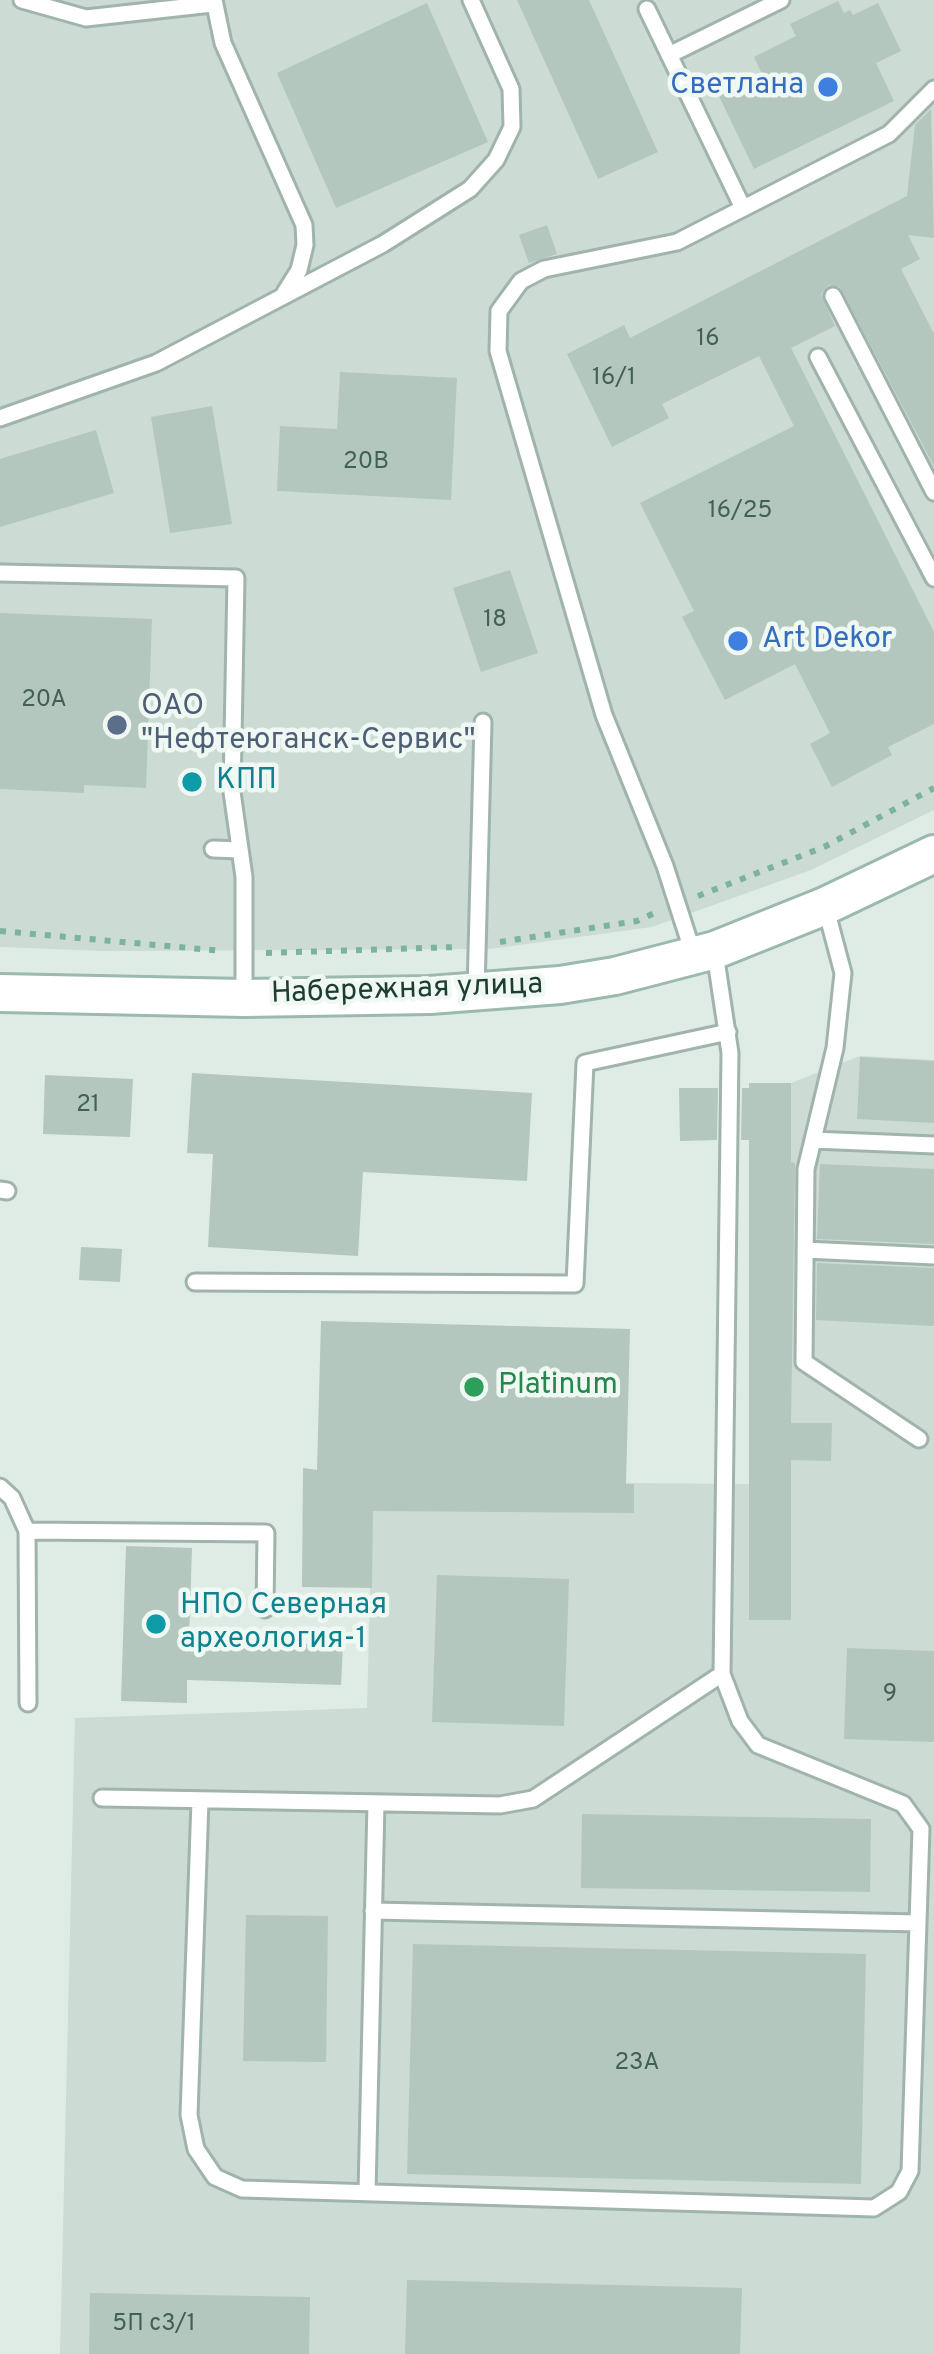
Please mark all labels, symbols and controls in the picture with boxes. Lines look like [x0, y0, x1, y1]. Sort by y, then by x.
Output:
place label: Светлана [670, 69, 804, 105]
marker: Светлана [815, 74, 841, 100]
house number: 16 [696, 326, 720, 354]
house number: 16/1 [592, 365, 636, 393]
house number: 20В [343, 449, 389, 477]
house number: 16/25 [708, 498, 772, 526]
house number: 18 [483, 607, 507, 635]
place label: Art Dekor [762, 623, 892, 659]
marker: Art Dekor [725, 628, 751, 654]
house number: 20А [21, 687, 67, 715]
place label: ОАО "Нефтеюганск-Сервис" [141, 690, 476, 760]
marker: ОАО "Нефтеюганск-Сервис" [104, 712, 130, 738]
place label: КПП [216, 764, 277, 800]
marker: КПП [179, 769, 205, 795]
street label: Набережная улица [270, 968, 544, 1014]
house number: 21 [76, 1092, 100, 1120]
place label: Platinum [498, 1369, 618, 1405]
marker: Platinum [461, 1374, 487, 1400]
place label: НПО Северная археология-1 [180, 1589, 387, 1660]
marker: НПО Северная археология-1 [143, 1611, 169, 1637]
house number: 9 [883, 1681, 897, 1709]
house number: 23А [614, 2050, 660, 2078]
house number: 5П с3/1 [112, 2311, 196, 2339]

